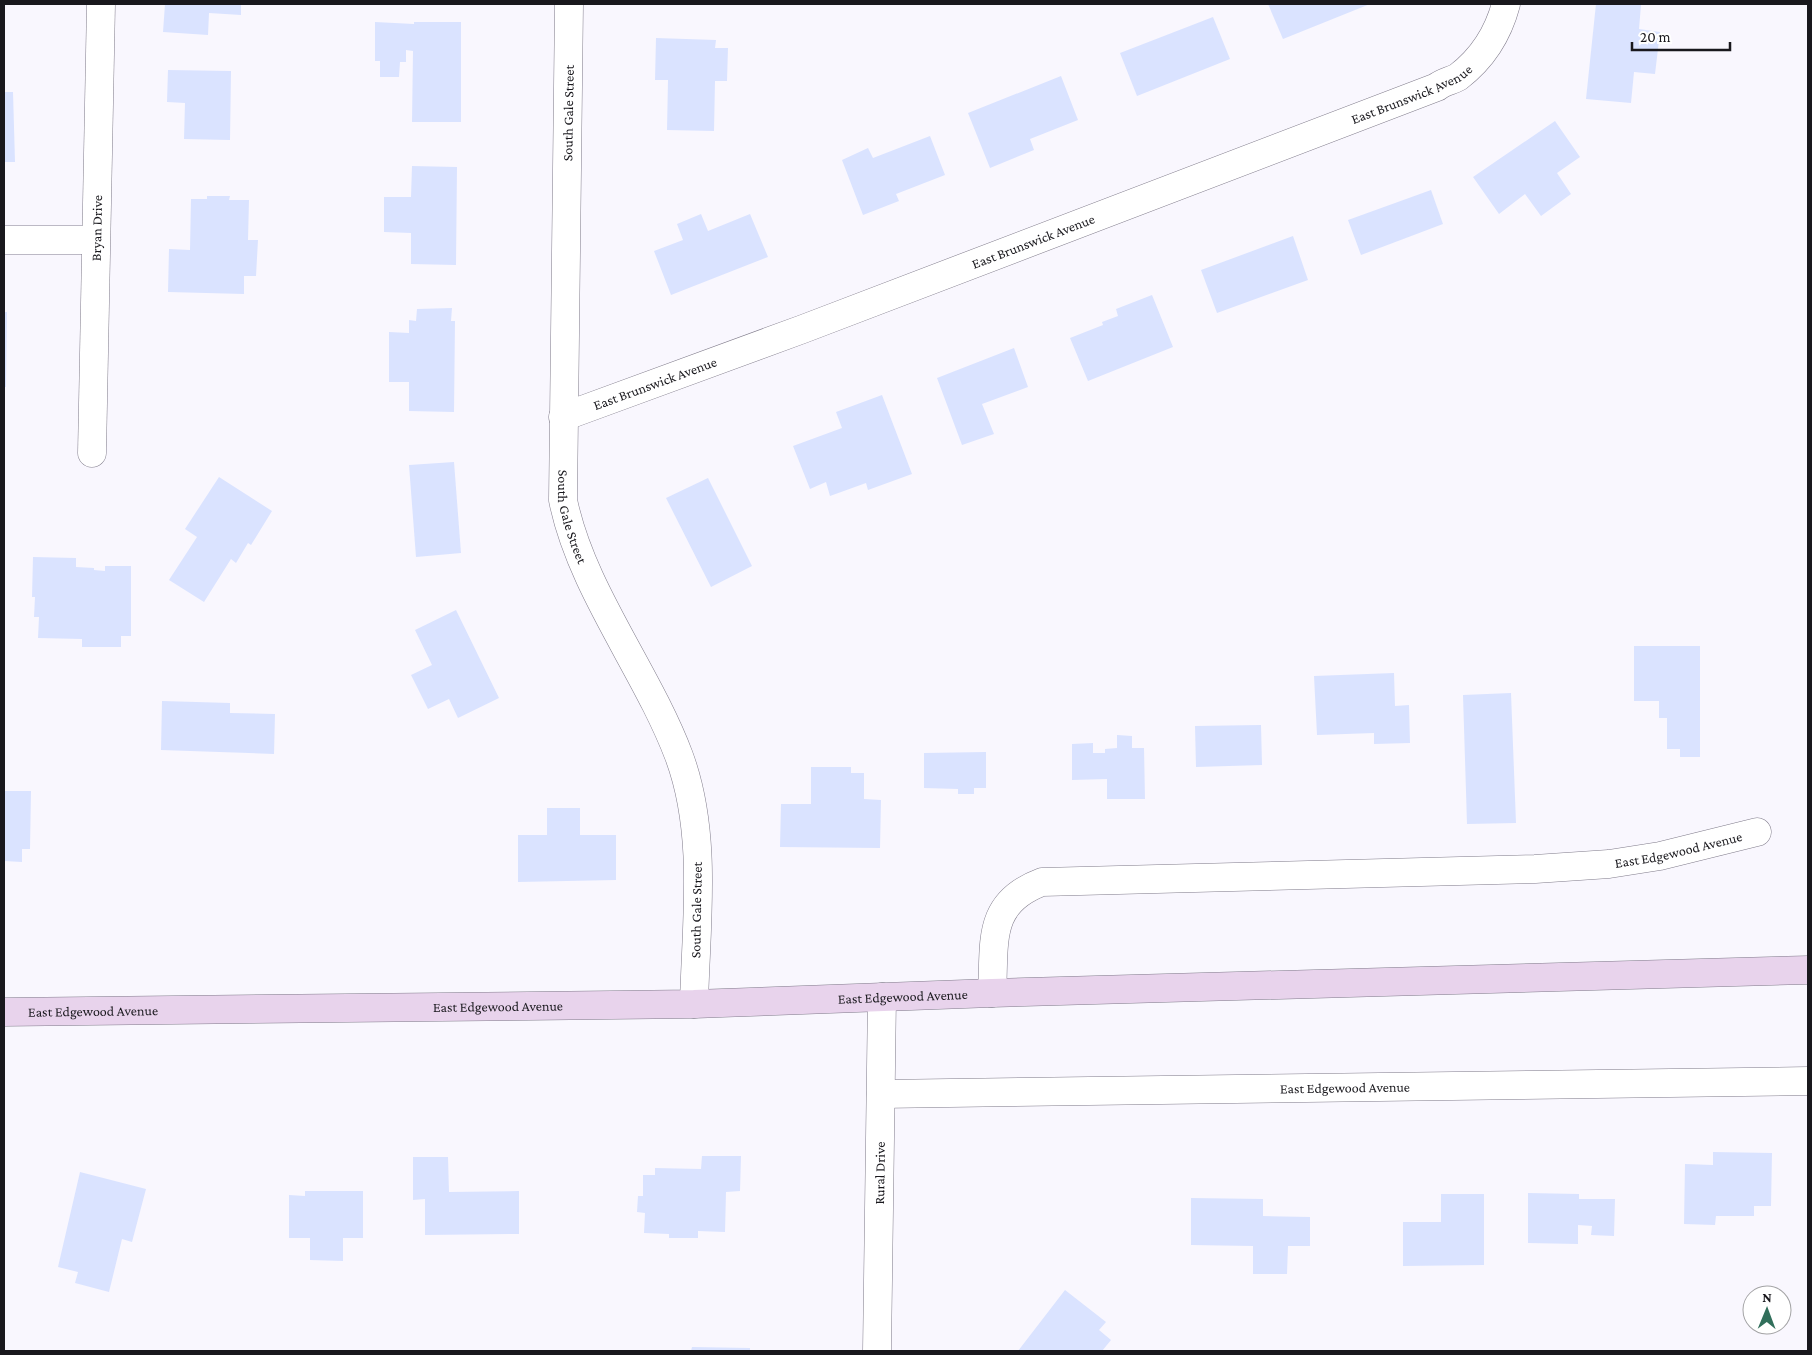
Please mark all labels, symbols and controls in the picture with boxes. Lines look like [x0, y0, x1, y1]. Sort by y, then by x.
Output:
scale bar [1632, 20, 1730, 52]
text: 20 m [1640, 29, 1671, 45]
street label: East Brunswick Avenue [1349, 61, 1475, 127]
street label: South Gale Street [559, 64, 577, 161]
street label: Bryan Drive [88, 195, 105, 261]
street label: East Brunswick Avenue [969, 210, 1097, 272]
street label: East Brunswick Avenue [591, 353, 719, 413]
street label: South Gale Street [555, 470, 591, 566]
street label: East Edgewood Avenue [1614, 828, 1744, 871]
street label: South Gale Street [687, 861, 705, 958]
street label: East Edgewood Avenue [838, 986, 968, 1007]
street label: East Edgewood Avenue [433, 998, 563, 1015]
street label: East Edgewood Avenue [28, 1002, 158, 1020]
street label: East Edgewood Avenue [1280, 1079, 1410, 1096]
street label: Rural Drive [871, 1141, 888, 1205]
north arrow [1742, 1285, 1792, 1335]
text: N [1762, 1289, 1773, 1305]

